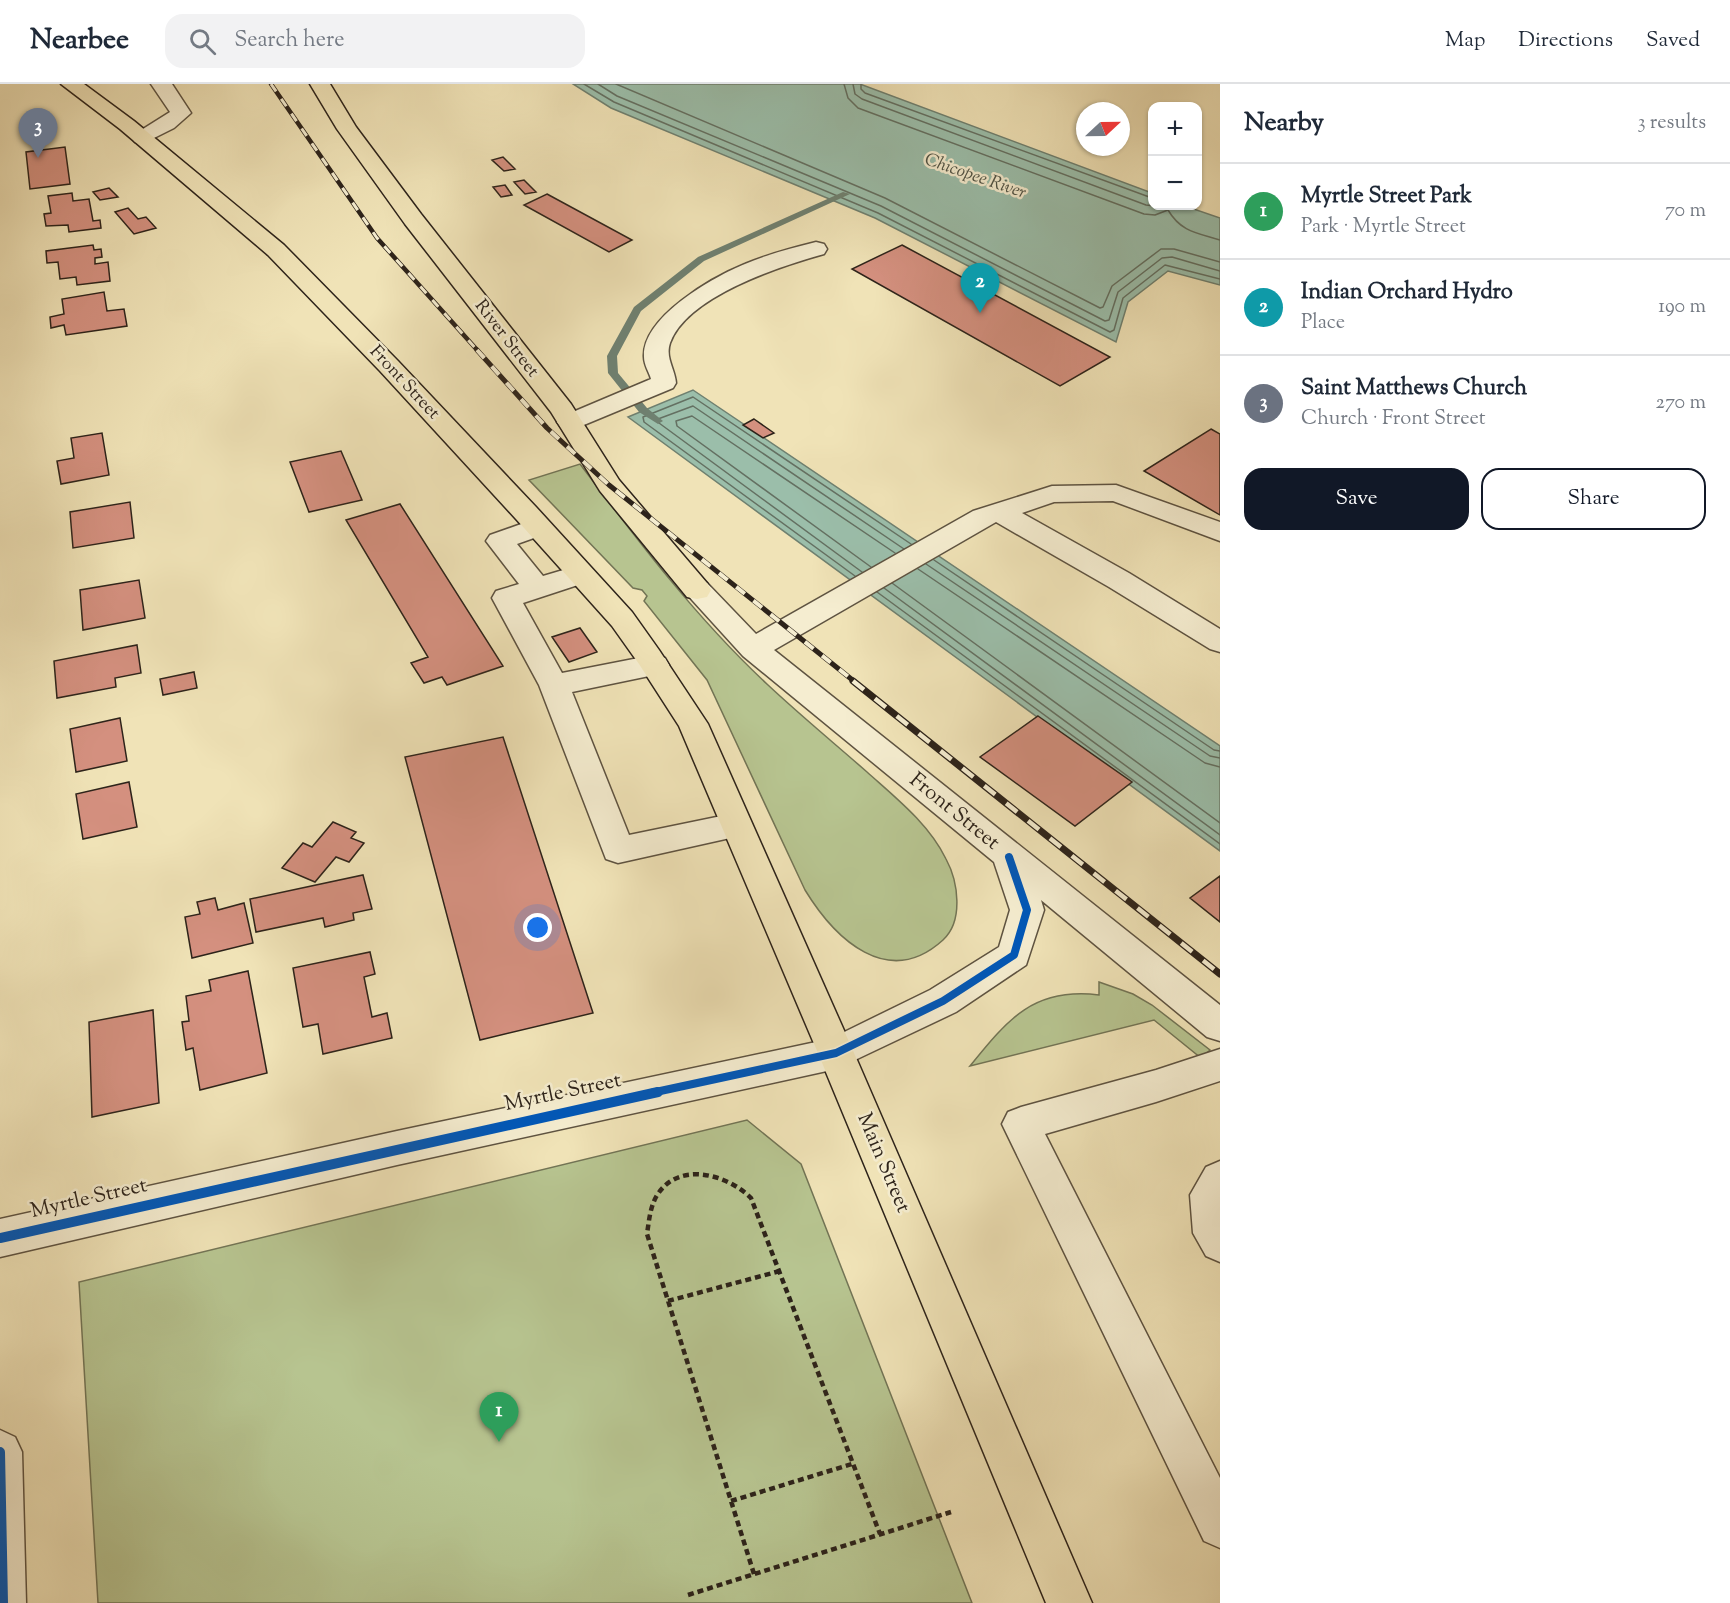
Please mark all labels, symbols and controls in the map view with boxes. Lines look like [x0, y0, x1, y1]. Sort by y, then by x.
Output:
search box [165, 14, 585, 68]
text: Nearbee [30, 21, 129, 61]
icon: search [186, 25, 219, 58]
text: Search here [234, 25, 345, 57]
text: Map [1445, 26, 1485, 56]
text: Directions [1518, 26, 1613, 56]
text: Saved [1646, 26, 1700, 56]
north arrow [1076, 102, 1130, 156]
map controls [1148, 102, 1202, 210]
button: + [1148, 102, 1202, 156]
text: Nearby [1244, 105, 1324, 142]
pin: 3 [18, 109, 57, 158]
text: 3 results [1637, 109, 1706, 138]
water label: Chicopee River [921, 147, 1030, 207]
button: − [1148, 156, 1202, 210]
text: Myrtle Street Park [1301, 181, 1472, 213]
text: 1 [1260, 197, 1267, 226]
text: 70 m [1665, 197, 1706, 226]
text: Park · Myrtle Street [1301, 213, 1466, 242]
pin: 2 [960, 264, 1000, 313]
text: Indian Orchard Hydro [1301, 277, 1513, 309]
text: 2 [1259, 293, 1268, 322]
text: 190 m [1658, 293, 1706, 322]
street label: River Street [467, 295, 545, 383]
text: Place [1301, 309, 1345, 338]
street label: Front Street [363, 340, 445, 426]
text: Saint Matthews Church [1301, 373, 1527, 405]
text: 3 [1259, 389, 1268, 418]
text: 270 m [1656, 389, 1706, 418]
text: Church · Front Street [1301, 405, 1486, 434]
button: Save [1244, 468, 1469, 530]
button: Share [1481, 468, 1706, 530]
street label: Front Street [902, 766, 1006, 858]
your location [523, 913, 552, 942]
street label: Myrtle Street [502, 1066, 624, 1120]
street label: Main Street [848, 1108, 918, 1218]
street label: Myrtle Street [28, 1171, 150, 1227]
pin: 1 [480, 1392, 518, 1442]

